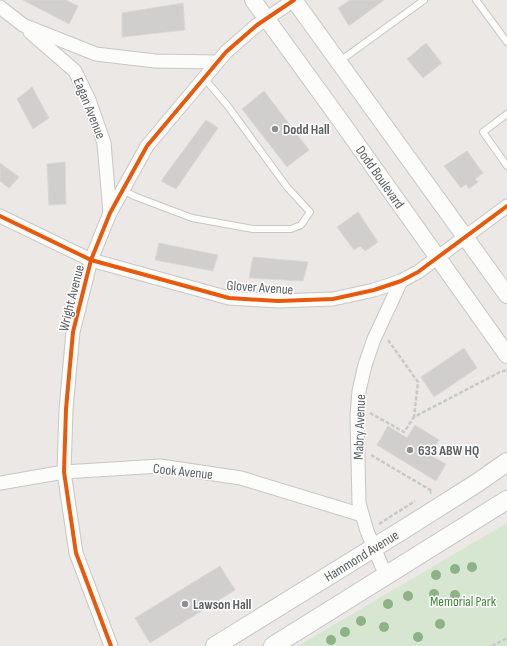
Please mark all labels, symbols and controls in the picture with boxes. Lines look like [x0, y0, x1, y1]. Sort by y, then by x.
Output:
street label: Eagan Avenue [70, 75, 109, 141]
place label: Dodd Hall [283, 121, 330, 138]
marker: Dodd Hall [270, 124, 280, 134]
street label: Dodd Boulevard [352, 143, 408, 212]
street label: Wright Avenue [55, 263, 88, 333]
street label: Glover Avenue [226, 277, 294, 298]
street label: Mabry Avenue [350, 394, 369, 460]
place label: 633 ABW HQ [418, 442, 479, 459]
marker: 633 ABW HQ [405, 445, 415, 455]
street label: Cook Avenue [152, 460, 214, 483]
street label: Hammond Avenue [321, 526, 402, 585]
park label: Memorial Park [430, 593, 497, 610]
place label: Lawson Hall [193, 596, 252, 613]
marker: Lawson Hall [180, 599, 190, 609]

